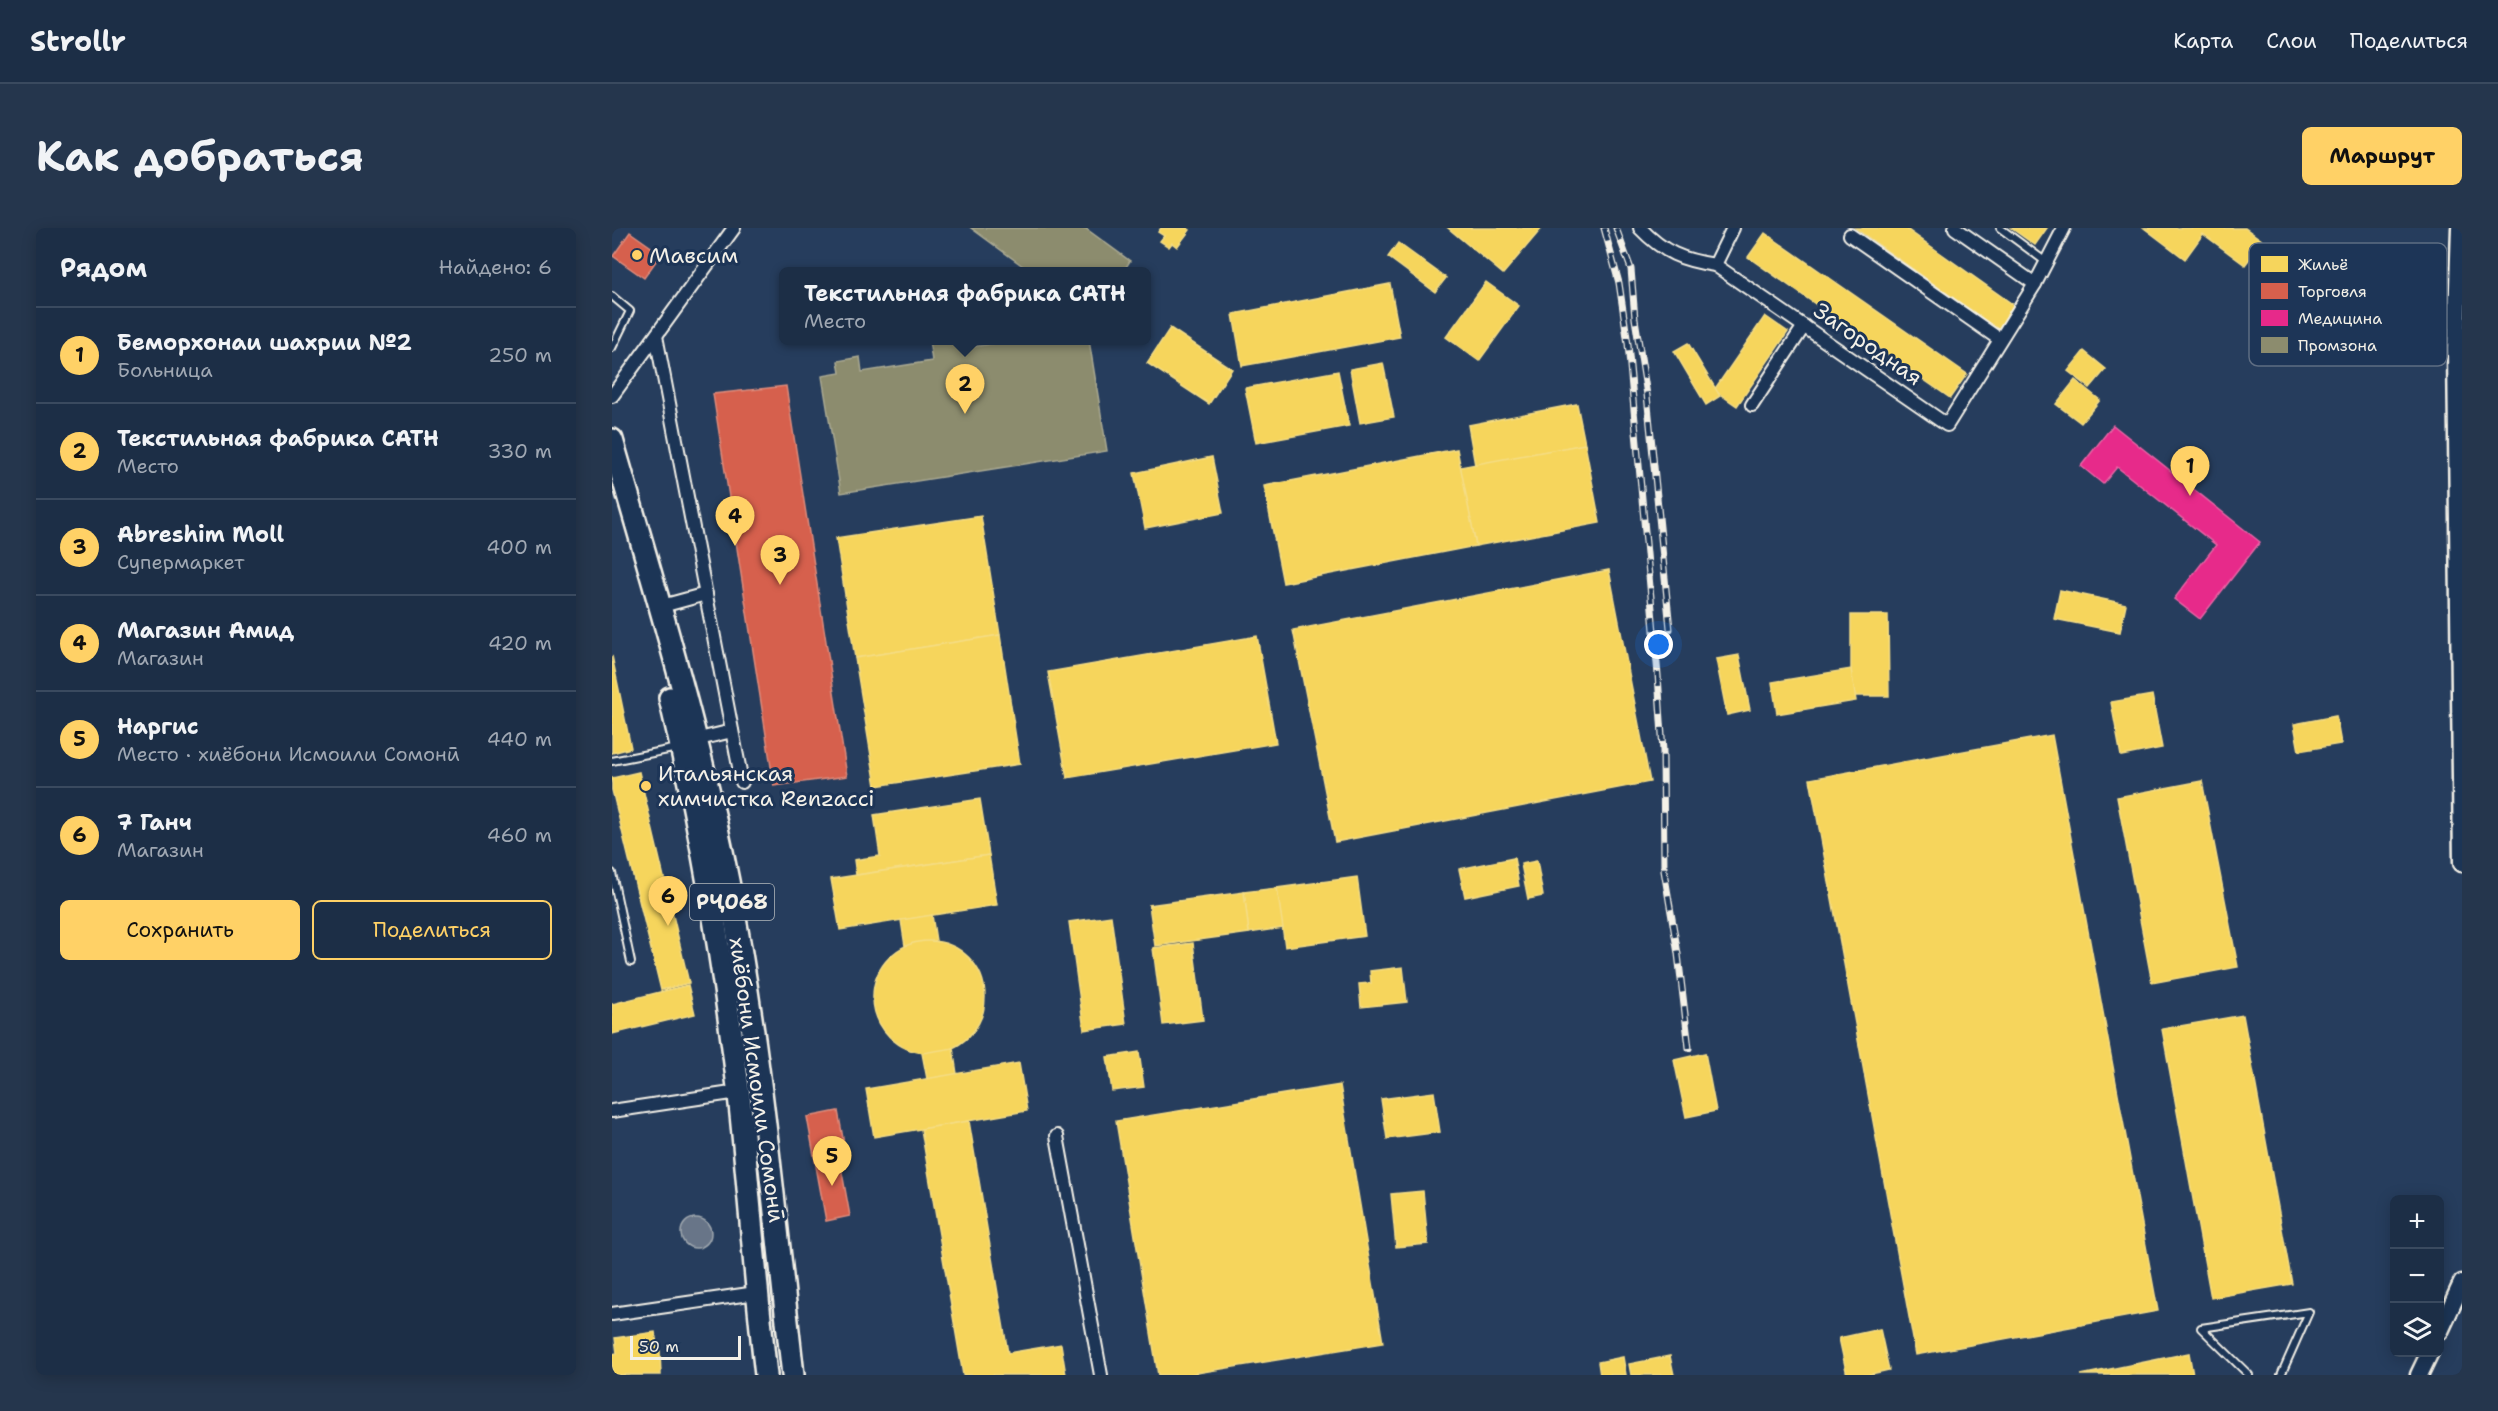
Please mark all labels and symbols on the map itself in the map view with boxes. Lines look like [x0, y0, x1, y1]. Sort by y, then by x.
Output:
place label: Мавсим [649, 241, 738, 270]
legend [2249, 243, 2447, 366]
marker: Мавсим [630, 248, 644, 262]
text: Жильё [2298, 254, 2348, 275]
text: Торговля [2298, 281, 2367, 302]
street label: Загородная [1808, 296, 1928, 392]
text: Медицина [2298, 308, 2382, 329]
text: Промзона [2298, 335, 2377, 356]
pin: 2 [946, 364, 984, 414]
pin: 1 [2170, 446, 2210, 496]
pin: 4 [716, 496, 754, 546]
pin: 3 [760, 536, 800, 585]
your location [1644, 630, 1673, 659]
place label: Итальянская химчистка Renzacci [658, 759, 874, 813]
marker: Итальянская химчистка Renzacci [639, 779, 653, 793]
pin: 6 [648, 876, 688, 926]
road number: РҶ068 [690, 884, 774, 920]
street label: хиёбони Исмоили Сомонӣ [723, 935, 791, 1225]
pin: 5 [812, 1136, 852, 1186]
scale bar [630, 1333, 741, 1360]

